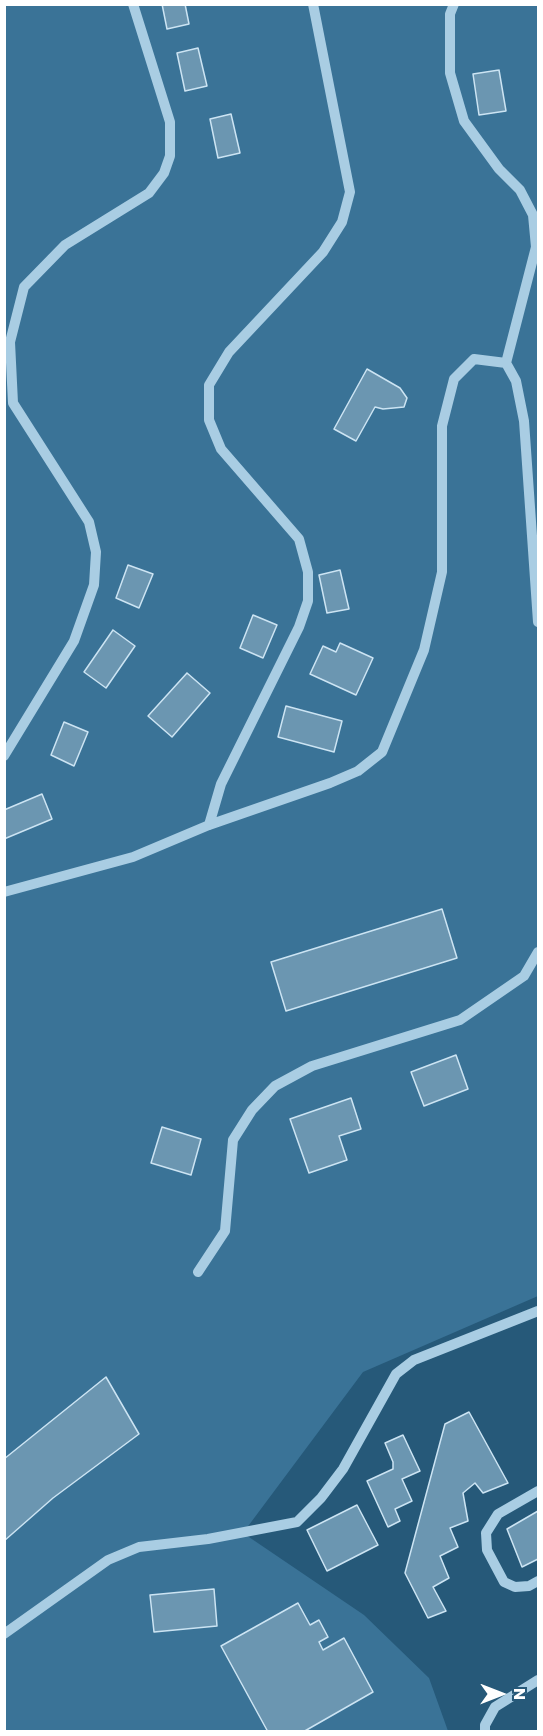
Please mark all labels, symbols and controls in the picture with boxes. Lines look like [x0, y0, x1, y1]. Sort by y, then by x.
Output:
north arrow [471, 1664, 531, 1724]
text: N [508, 1688, 531, 1700]

